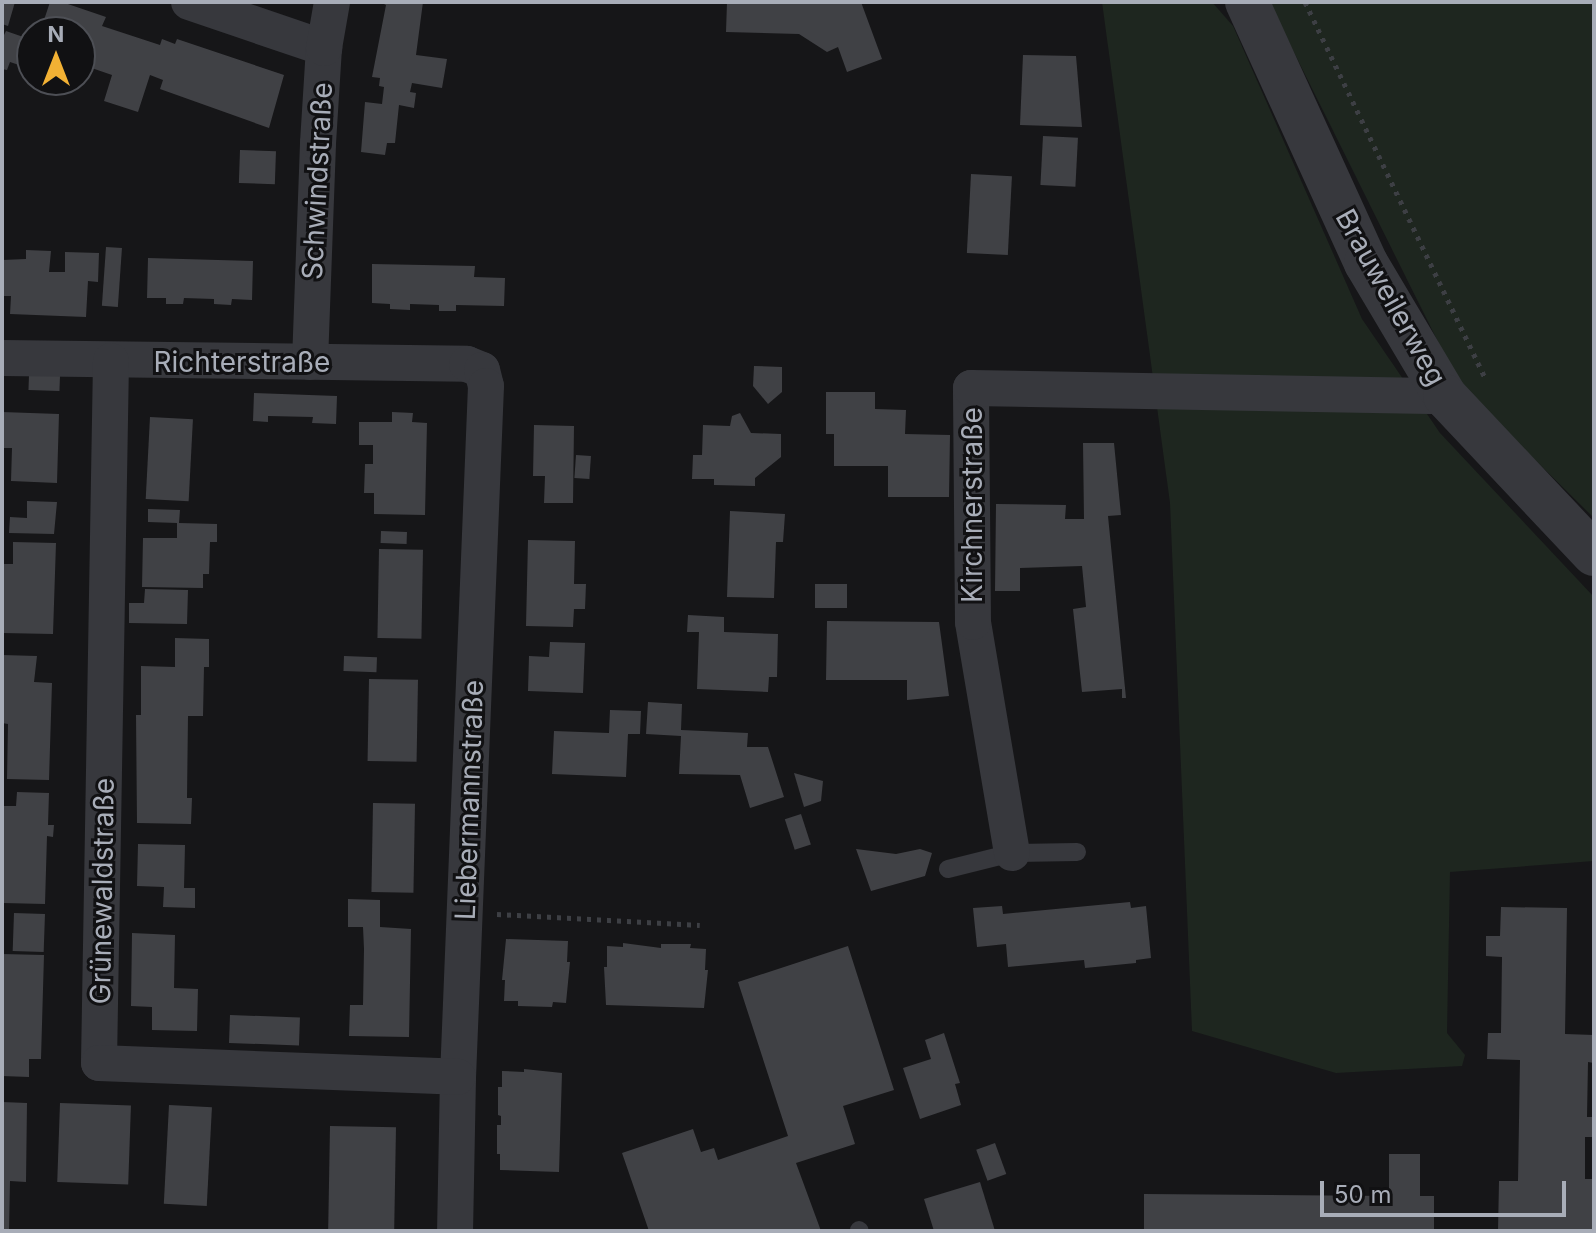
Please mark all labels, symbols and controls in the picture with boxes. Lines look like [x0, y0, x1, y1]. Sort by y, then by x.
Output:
north arrow [16, 16, 96, 96]
text: N [48, 21, 64, 47]
street label: Schwindstraße [295, 81, 339, 281]
street label: Brauweilerweg [1329, 203, 1453, 391]
street label: Richterstraße [154, 345, 330, 379]
street label: Kirchnerstraße [955, 407, 989, 603]
street label: Liebermannstraße [448, 679, 490, 921]
street label: Grünewaldstraße [83, 777, 121, 1005]
scale bar [1324, 1165, 1570, 1215]
text: 50 m [1334, 1180, 1392, 1209]

